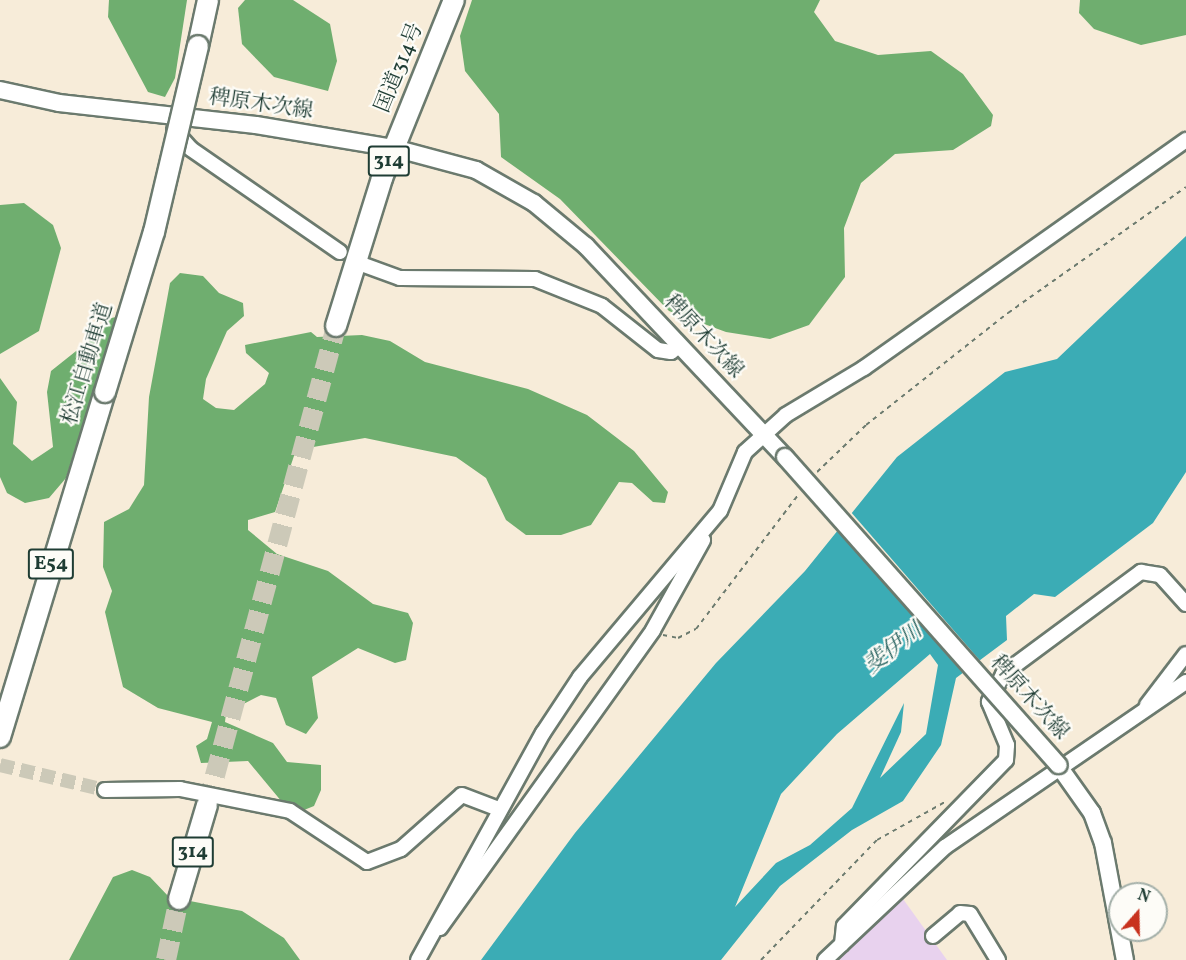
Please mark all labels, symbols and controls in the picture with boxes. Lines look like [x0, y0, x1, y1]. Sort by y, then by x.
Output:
street label: 国道314号 [371, 19, 429, 117]
street label: 稗原木次線 [207, 85, 315, 125]
road number: 314 [366, 144, 412, 178]
street label: 稗原木次線 [658, 290, 748, 384]
street label: 松江自動車道 [58, 300, 118, 428]
road number: E54 [27, 547, 75, 581]
water label: 斐伊川 [860, 618, 928, 680]
street label: 稗原木次線 [985, 651, 1073, 745]
road number: 314 [170, 835, 216, 869]
north arrow [1108, 882, 1168, 942]
text: N [1134, 885, 1153, 909]

